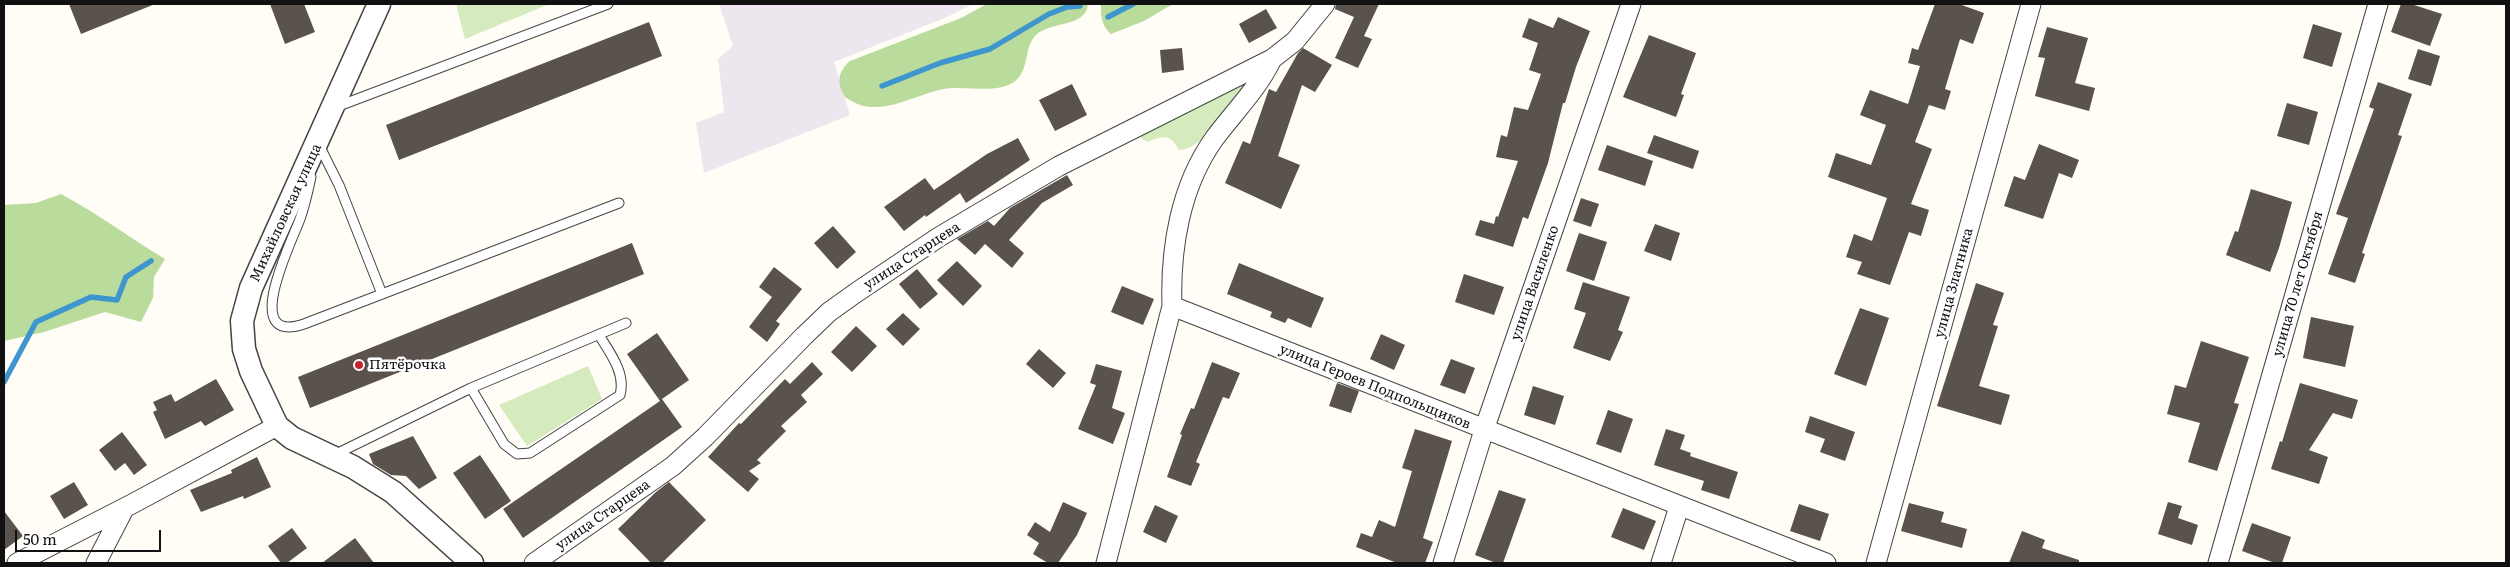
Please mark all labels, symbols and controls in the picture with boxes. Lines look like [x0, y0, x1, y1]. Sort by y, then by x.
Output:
street label: Михайловская улица [247, 141, 325, 285]
street label: улица 70 лет Октября [2269, 209, 2327, 359]
street label: улица Старцева [861, 219, 963, 293]
street label: улица Василенко [1507, 223, 1563, 343]
street label: улица Златника [1931, 226, 1977, 340]
street label: улица Героев Подпольщиков [1277, 341, 1473, 433]
place label: Пятёрочка [369, 357, 446, 373]
marker: Пятёрочка [353, 359, 365, 371]
street label: улица Старцева [552, 476, 654, 554]
scale bar [18, 520, 164, 552]
text: 50 m [23, 527, 57, 550]

